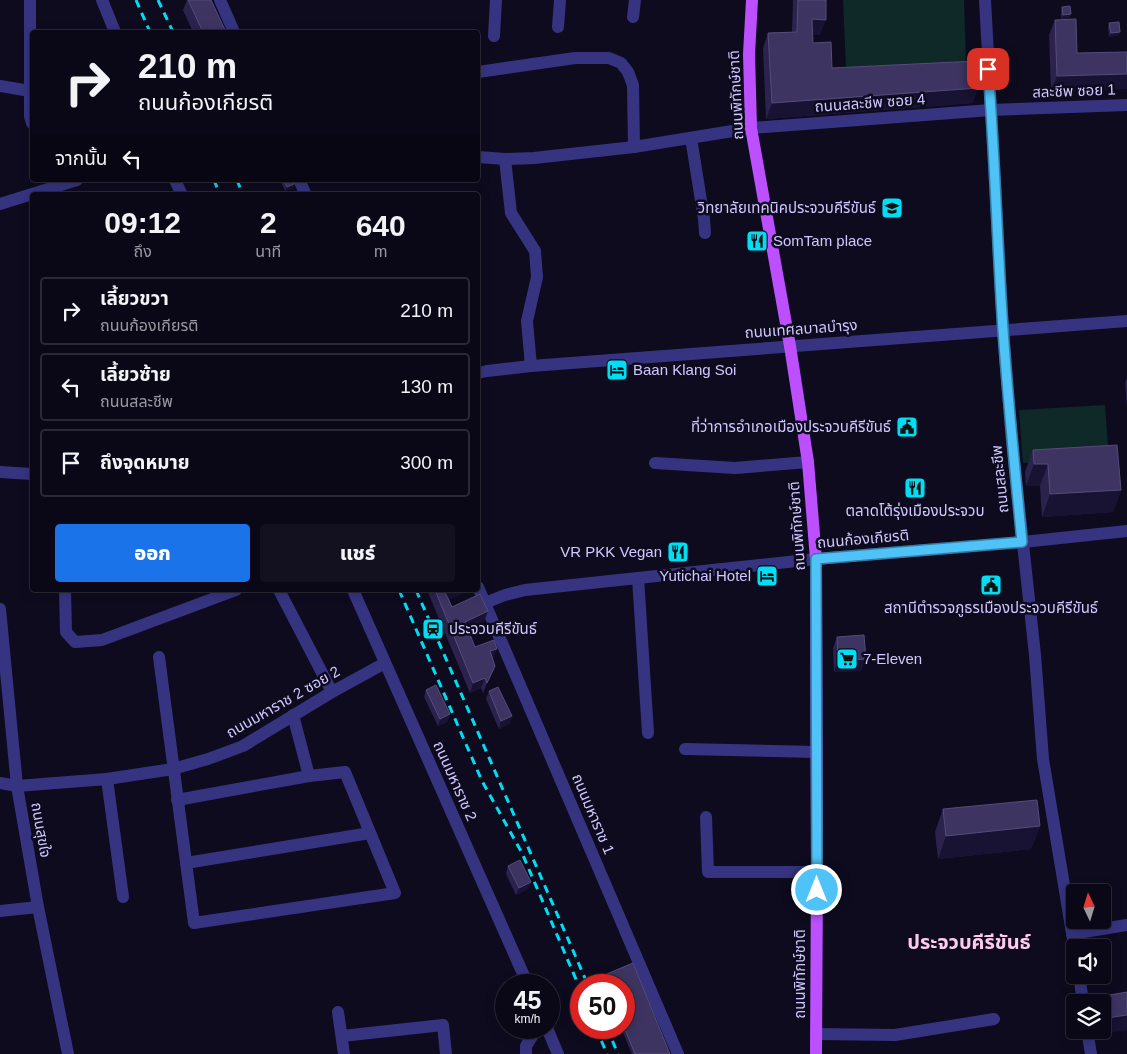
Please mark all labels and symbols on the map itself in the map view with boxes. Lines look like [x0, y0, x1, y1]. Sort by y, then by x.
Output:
pin [967, 48, 1009, 90]
street label: ถนนพิทักษ์ชาติ [725, 50, 746, 140]
street label: สละชีพ ซอย 1 [1032, 81, 1116, 100]
street label: ถนนสละชีพ ซอย 4 [814, 90, 926, 115]
school or university icon: วิทยาลัยเทคนิคประจวบคีรีขันธ์ [880, 196, 904, 220]
place label: วิทยาลัยเทคนิคประจวบคีรีขันธ์ [697, 199, 876, 216]
restaurant icon: SomTam place [745, 229, 769, 253]
place label: SomTam place [773, 232, 872, 249]
street label: ถนนเทศลบาลบำรุง [744, 316, 858, 342]
hotel icon: Baan Klang Soi [605, 358, 629, 382]
place label: Baan Klang Soi [633, 361, 736, 378]
public building icon: ที่ว่าการอำเภอเมืองประจวบคีรีขันธ์ [895, 415, 919, 439]
place label: ที่ว่าการอำเภอเมืองประจวบคีรีขันธ์ [691, 416, 891, 435]
street label: ถนนสละชีพ [987, 444, 1012, 514]
restaurant icon: ตลาดโต้รุ่งเมืองประจวบ [903, 476, 927, 500]
street label: ถนนพิทักษ์ชาติ [785, 481, 808, 571]
place label: ตลาดโต้รุ่งเมืองประจวบ [845, 502, 985, 520]
street label: ถนนก้องเกียรติ [816, 526, 910, 551]
restaurant icon: VR PKK Vegan [666, 540, 690, 564]
place label: VR PKK Vegan [560, 543, 662, 560]
hotel icon: Yutichai Hotel [755, 564, 779, 588]
place label: Yutichai Hotel [659, 567, 751, 584]
public building icon: สถานีตำรวจภูธรเมืองประจวบคีรีขันธ์ [979, 573, 1003, 597]
place label: สถานีตำรวจภูธรเมืองประจวบคีรีขันธ์ [884, 599, 1098, 617]
station icon: ประจวบคีรีขันธ์ [421, 617, 445, 641]
place label: ประจวบคีรีขันธ์ [449, 620, 537, 637]
supermarket icon: 7-Eleven [835, 647, 859, 671]
place label: 7-Eleven [863, 650, 922, 667]
street label: ถนนมหาราช 2 ซอย 2 [223, 662, 343, 741]
street label: ถนนมหาราช 2 [430, 738, 481, 823]
street label: ถนนมหาราช 1 [569, 771, 618, 857]
street label: ถนนสุขใจ [27, 801, 55, 859]
position arrow [790, 863, 842, 915]
north arrow [1066, 884, 1111, 929]
street label: ถนนพิทักษ์ชาติ [791, 929, 808, 1019]
district label: ประจวบคีรีขันธ์ [907, 931, 1031, 953]
speed limit sign: 50 [570, 974, 635, 1039]

